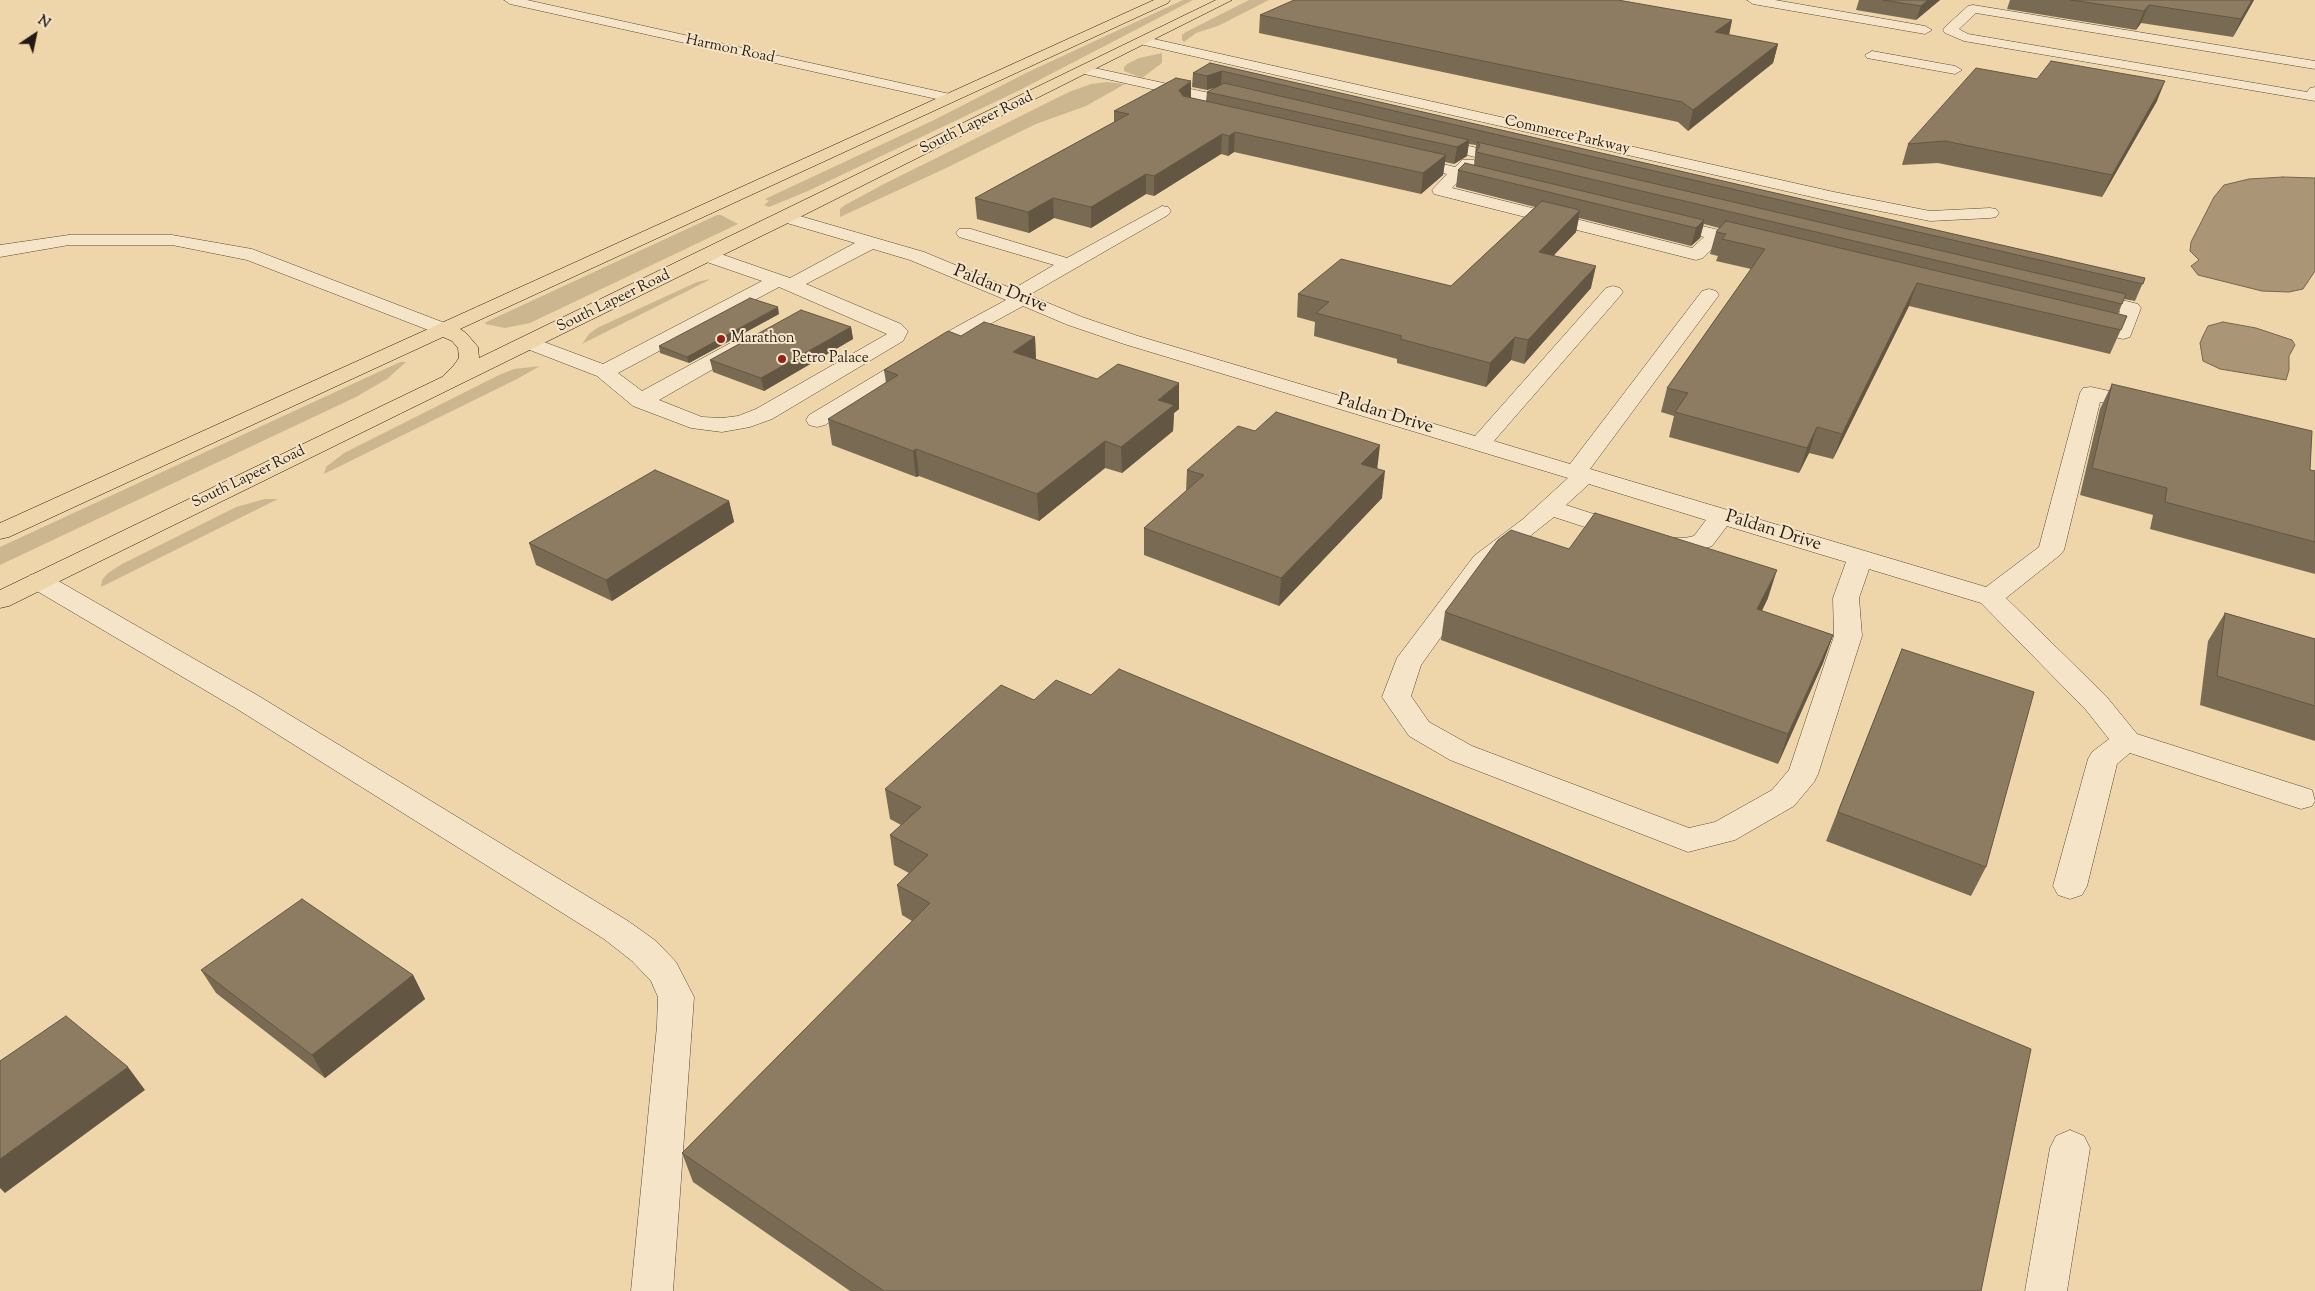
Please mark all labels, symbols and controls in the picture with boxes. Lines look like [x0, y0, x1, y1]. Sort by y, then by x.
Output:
north arrow [10, 10, 60, 60]
text: N [33, 11, 54, 34]
street label: Harmon Road [684, 32, 776, 68]
street label: South Lapeer Road [918, 89, 1036, 159]
street label: Commerce Parkway [1503, 113, 1631, 159]
street label: Paldan Drive [950, 261, 1050, 319]
street label: South Lapeer Road [555, 267, 673, 337]
place label: Marathon [731, 330, 795, 348]
marker: Marathon [715, 333, 727, 345]
place label: Petro Palace [792, 350, 869, 368]
marker: Petro Palace [776, 353, 788, 365]
street label: Paldan Drive [1334, 390, 1436, 440]
street label: South Lapeer Road [190, 443, 308, 513]
street label: Paldan Drive [1722, 507, 1824, 557]

